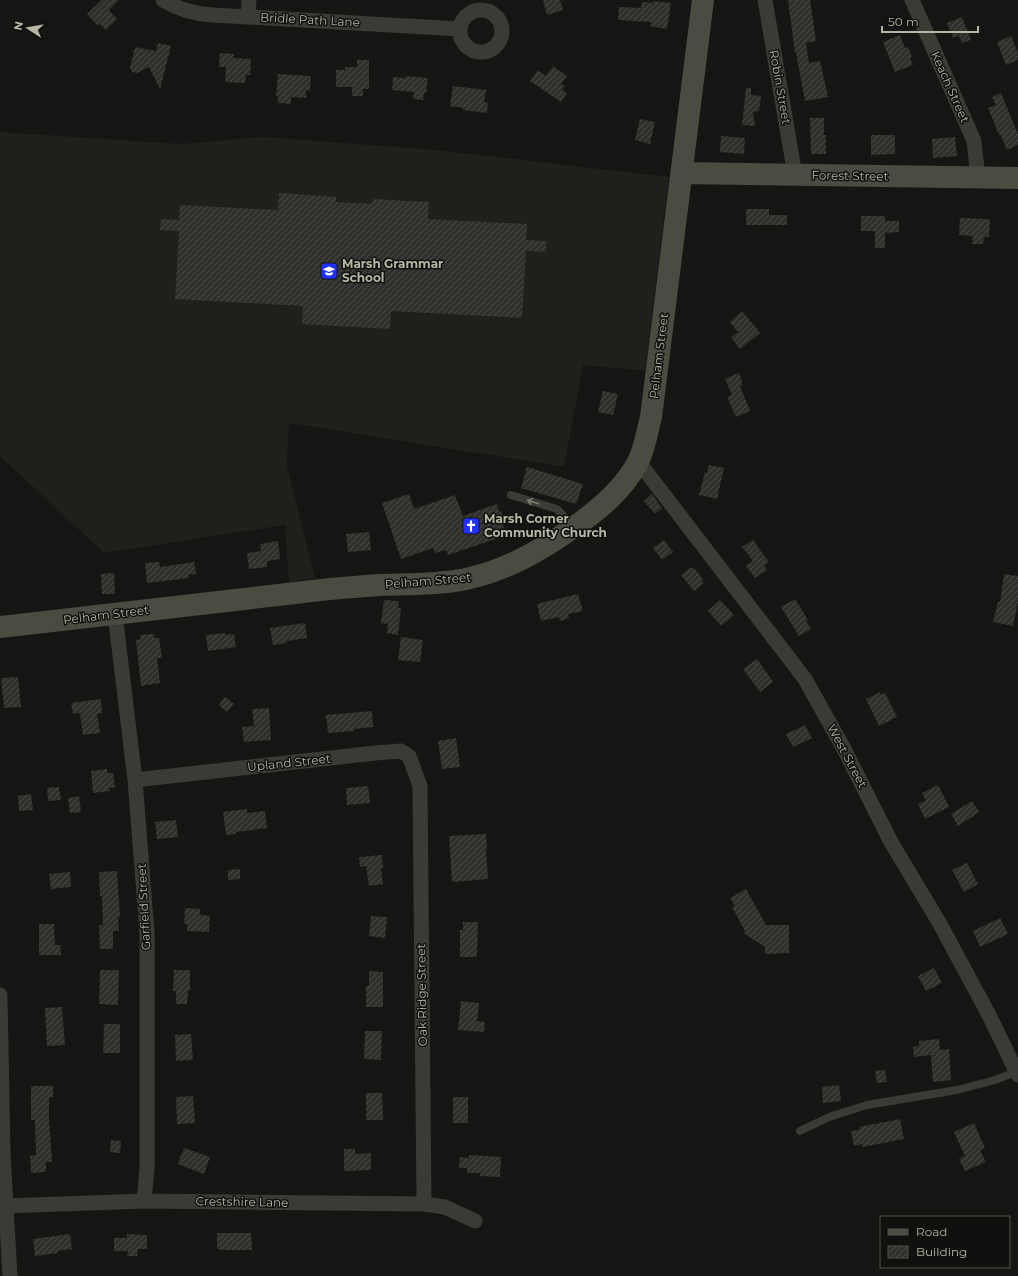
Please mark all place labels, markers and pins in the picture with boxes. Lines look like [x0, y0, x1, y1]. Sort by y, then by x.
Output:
place label: Marsh Grammar School [342, 256, 443, 285]
school or university icon: Marsh Grammar School [319, 261, 339, 281]
place label: Marsh Corner Community Church [484, 511, 607, 540]
church icon: Marsh Corner Community Church [461, 516, 481, 536]

